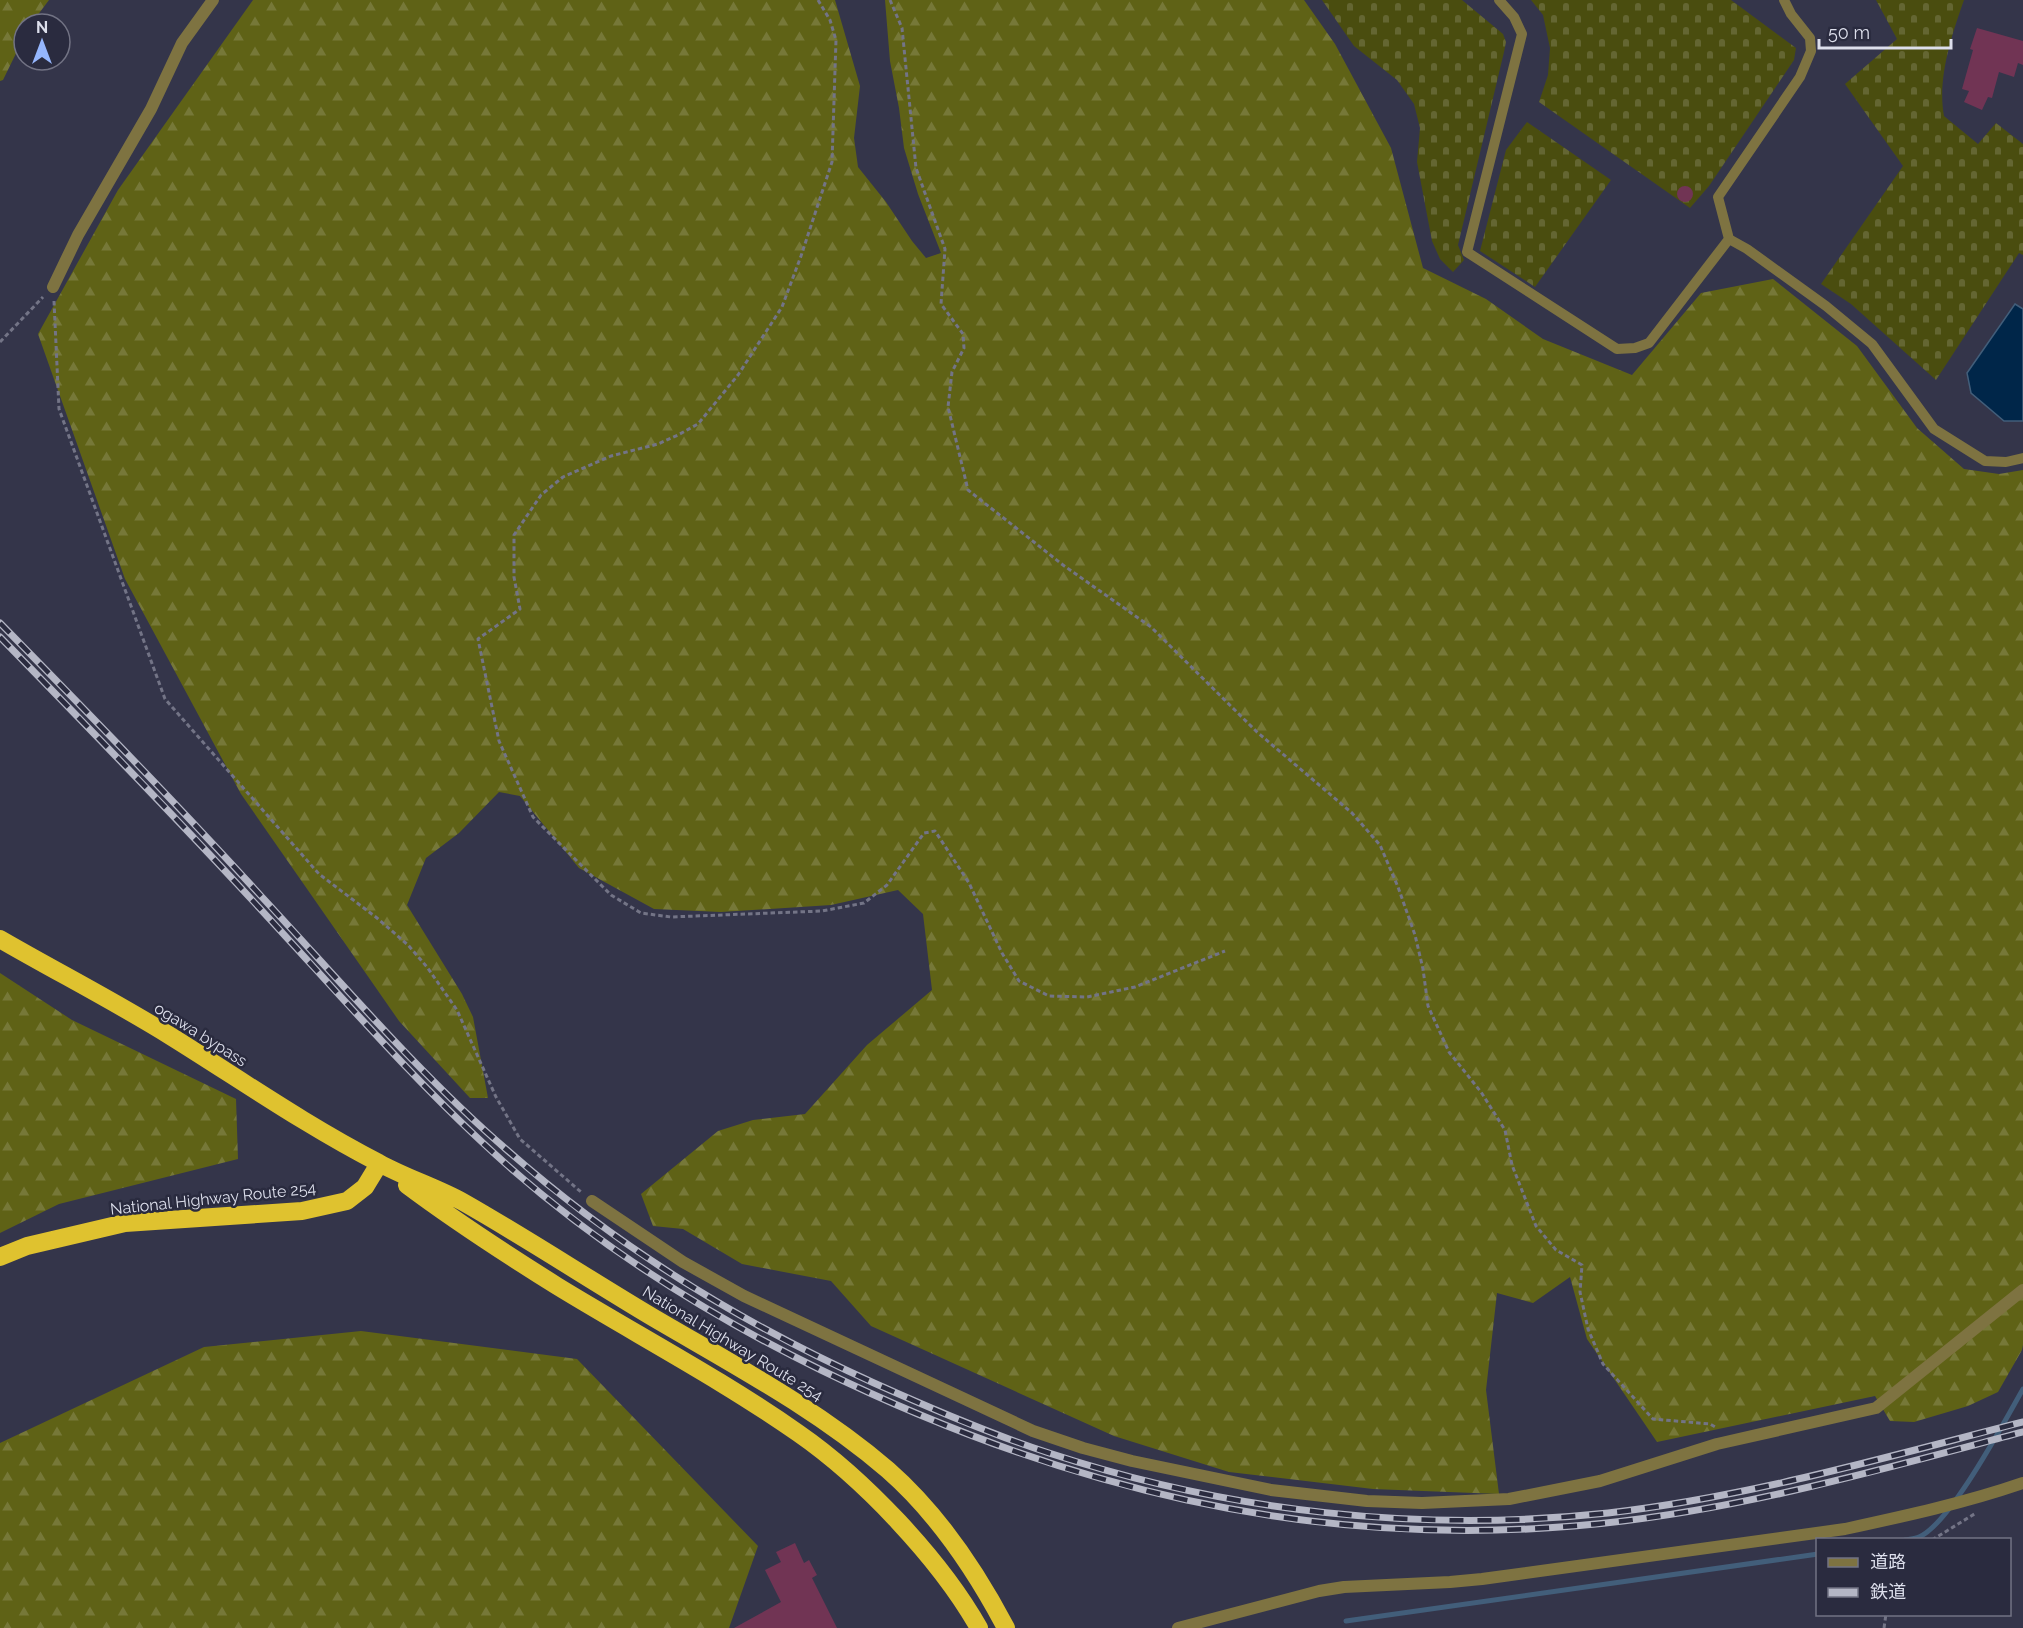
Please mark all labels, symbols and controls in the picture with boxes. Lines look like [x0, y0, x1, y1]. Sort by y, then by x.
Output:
north arrow [12, 12, 72, 72]
scale bar [1819, 12, 1951, 50]
text: N [36, 18, 48, 37]
text: 50 m [1828, 22, 1870, 43]
street label: ogawa bypass [151, 998, 251, 1071]
street label: National Highway Route 254 [109, 1178, 317, 1219]
street label: National Highway Route 254 [639, 1282, 827, 1405]
legend [1816, 1538, 2011, 1616]
text: 道路 [1870, 1551, 1906, 1572]
text: 鉄道 [1870, 1581, 1906, 1602]

